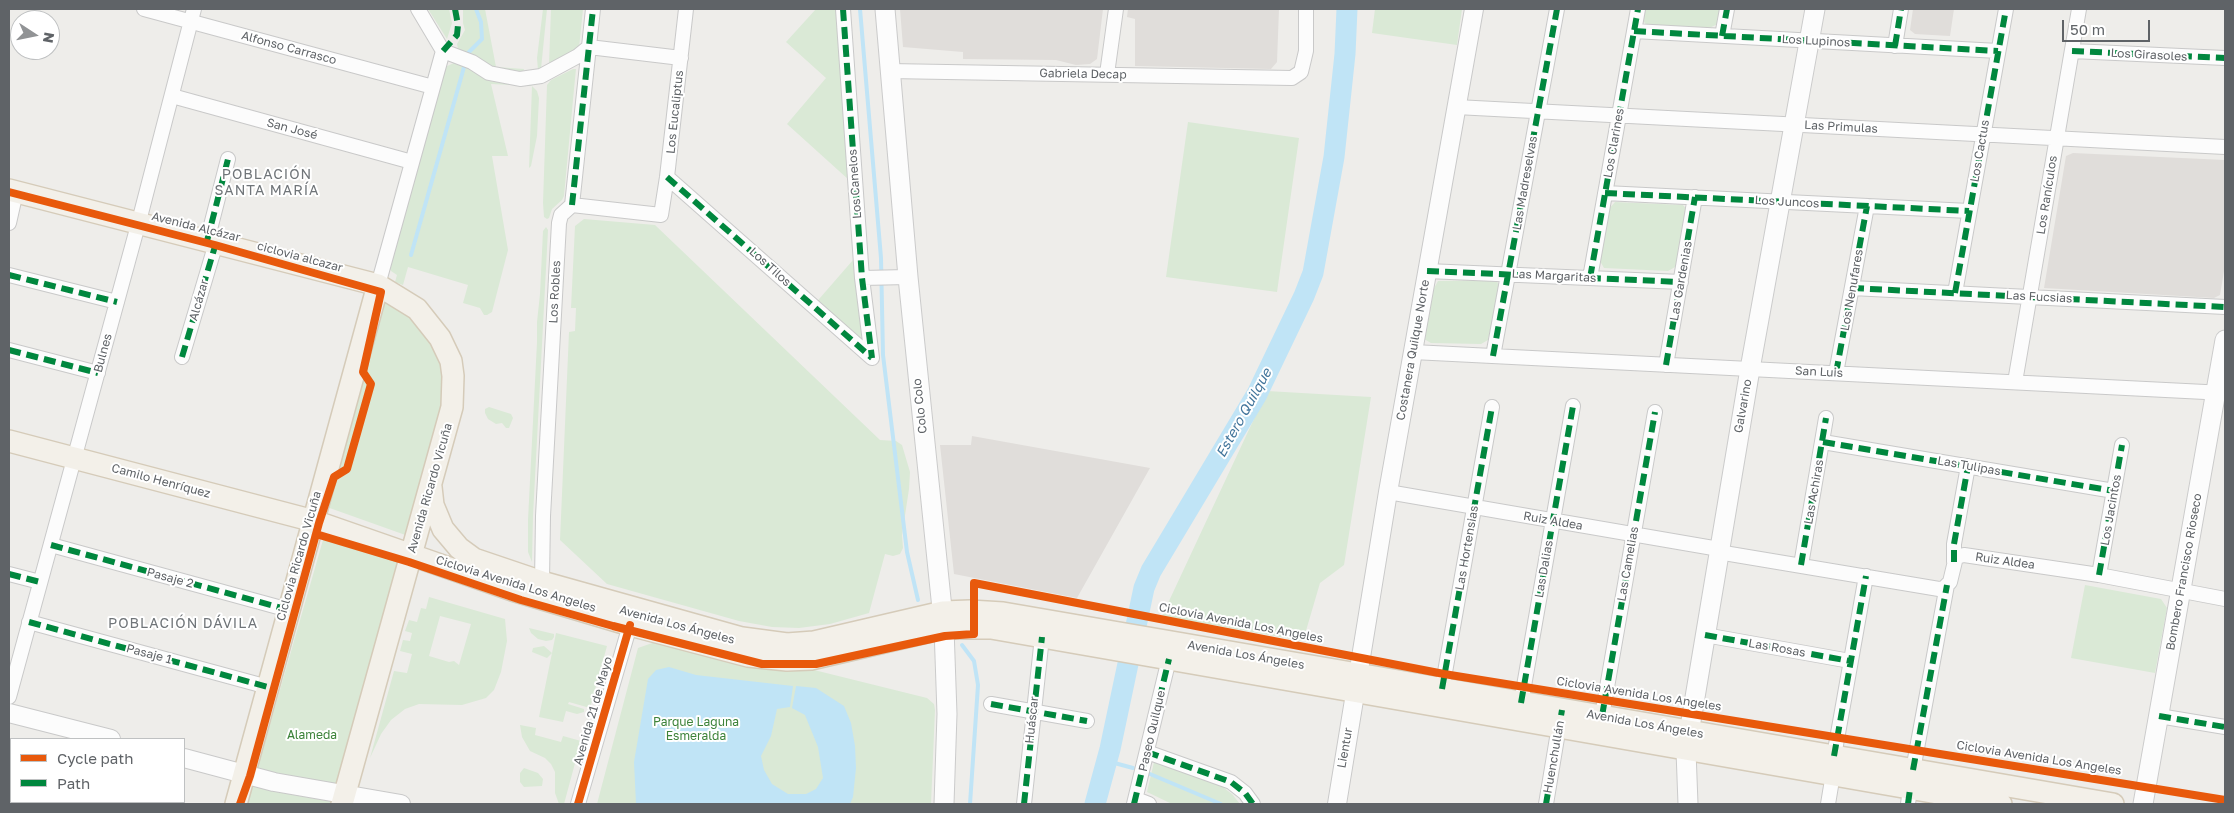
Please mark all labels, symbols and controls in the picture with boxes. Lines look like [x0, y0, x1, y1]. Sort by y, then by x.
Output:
north arrow [10, 10, 60, 60]
scale bar [2064, 10, 2152, 42]
text: 50 m [2070, 20, 2105, 38]
street label: Alfonso Carrasco [240, 28, 338, 68]
text: N [40, 31, 59, 45]
street label: Los Lupinos [1781, 32, 1851, 50]
street label: Los Girasoles [2110, 46, 2188, 64]
street label: Gabriela Decap [1039, 66, 1127, 82]
street label: Los Eucaliptus [663, 69, 687, 155]
street label: Los Clarines [1601, 107, 1627, 179]
street label: San José [265, 115, 319, 143]
street label: Las Primulas [1804, 118, 1878, 136]
street label: Los Cactus [1967, 119, 1993, 183]
street label: Las Madreselvas [1510, 135, 1540, 231]
street label: Los Canelos [845, 149, 865, 219]
street label: Los Ranículos [2034, 154, 2060, 236]
district label: POBLACIÓN SANTA MARÍA [213, 167, 321, 200]
street label: Los Juncos [1754, 193, 1820, 211]
street label: Avenida Alcázar [150, 209, 242, 245]
street label: ciclovia alcazar [256, 239, 344, 275]
street label: Las Gardenias [1667, 240, 1695, 322]
street label: Los Tilos [746, 245, 794, 289]
street label: Los Nenufares [1838, 248, 1866, 332]
street label: Los Robles [546, 260, 564, 324]
street label: Las Margaritas [1511, 267, 1597, 285]
street label: Alcázar [186, 278, 212, 322]
street label: Costanera Quilque Norte [1394, 279, 1432, 421]
street label: Las Fucsias [2005, 288, 2073, 306]
street label: Bulnes [91, 332, 115, 374]
street label: San Luis [1795, 364, 1843, 380]
water label: Estero Quilque [1213, 366, 1275, 460]
street label: Colo Colo [910, 378, 930, 434]
street label: Galvarino [1731, 378, 1755, 434]
street label: Avenida Ricardo Vicuña [405, 421, 455, 555]
street label: Las Tulipas [1936, 453, 2002, 479]
street label: Las Achiras [1801, 458, 1827, 526]
street label: Camilo Henríquez [110, 461, 212, 501]
street label: Los Jacintos [2098, 473, 2124, 547]
street label: Ciclovia Ricardo Vicuña [274, 489, 324, 623]
street label: Bombero Francisco Rioseco [2163, 492, 2205, 652]
street label: Las Hortensias [1452, 504, 1482, 592]
street label: Ruiz Aldea [1522, 509, 1584, 533]
street label: Las Camelias [1614, 525, 1642, 603]
street label: Las Dalias [1532, 539, 1556, 599]
street label: Ruiz Aldea [1974, 550, 2036, 572]
street label: Ciclovia Avenida Los Angeles [434, 553, 598, 615]
street label: Pasaje 2 [145, 565, 195, 591]
street label: Ciclovia Avenida Los Angeles [1158, 600, 1324, 646]
street label: Avenida Los Ángeles [618, 603, 736, 647]
district label: POBLACIÓN DÁVILA [106, 616, 260, 632]
street label: Las Rosas [1747, 636, 1807, 660]
street label: Avenida Los Ángeles [1186, 638, 1306, 672]
street label: Pasaje 1 [125, 641, 173, 667]
street label: Avenida 21 de Mayo [571, 655, 615, 767]
street label: Ciclovia Avenida Los Angeles [1555, 674, 1723, 714]
street label: Paseo Quilque [1136, 689, 1168, 773]
street label: Huáscar [1022, 696, 1042, 744]
street label: Avenida Los Ángeles [1585, 707, 1705, 741]
park label: Parque Laguna Esmeralda [653, 715, 739, 743]
street label: Huenchullán [1541, 719, 1567, 795]
street label: Lientur [1334, 727, 1356, 769]
park label: Alameda [287, 728, 337, 742]
legend [10, 738, 185, 803]
street label: Ciclovia Avenida Los Angeles [1955, 738, 2123, 778]
text: Cycle path [57, 749, 133, 767]
text: Path [57, 774, 90, 792]

